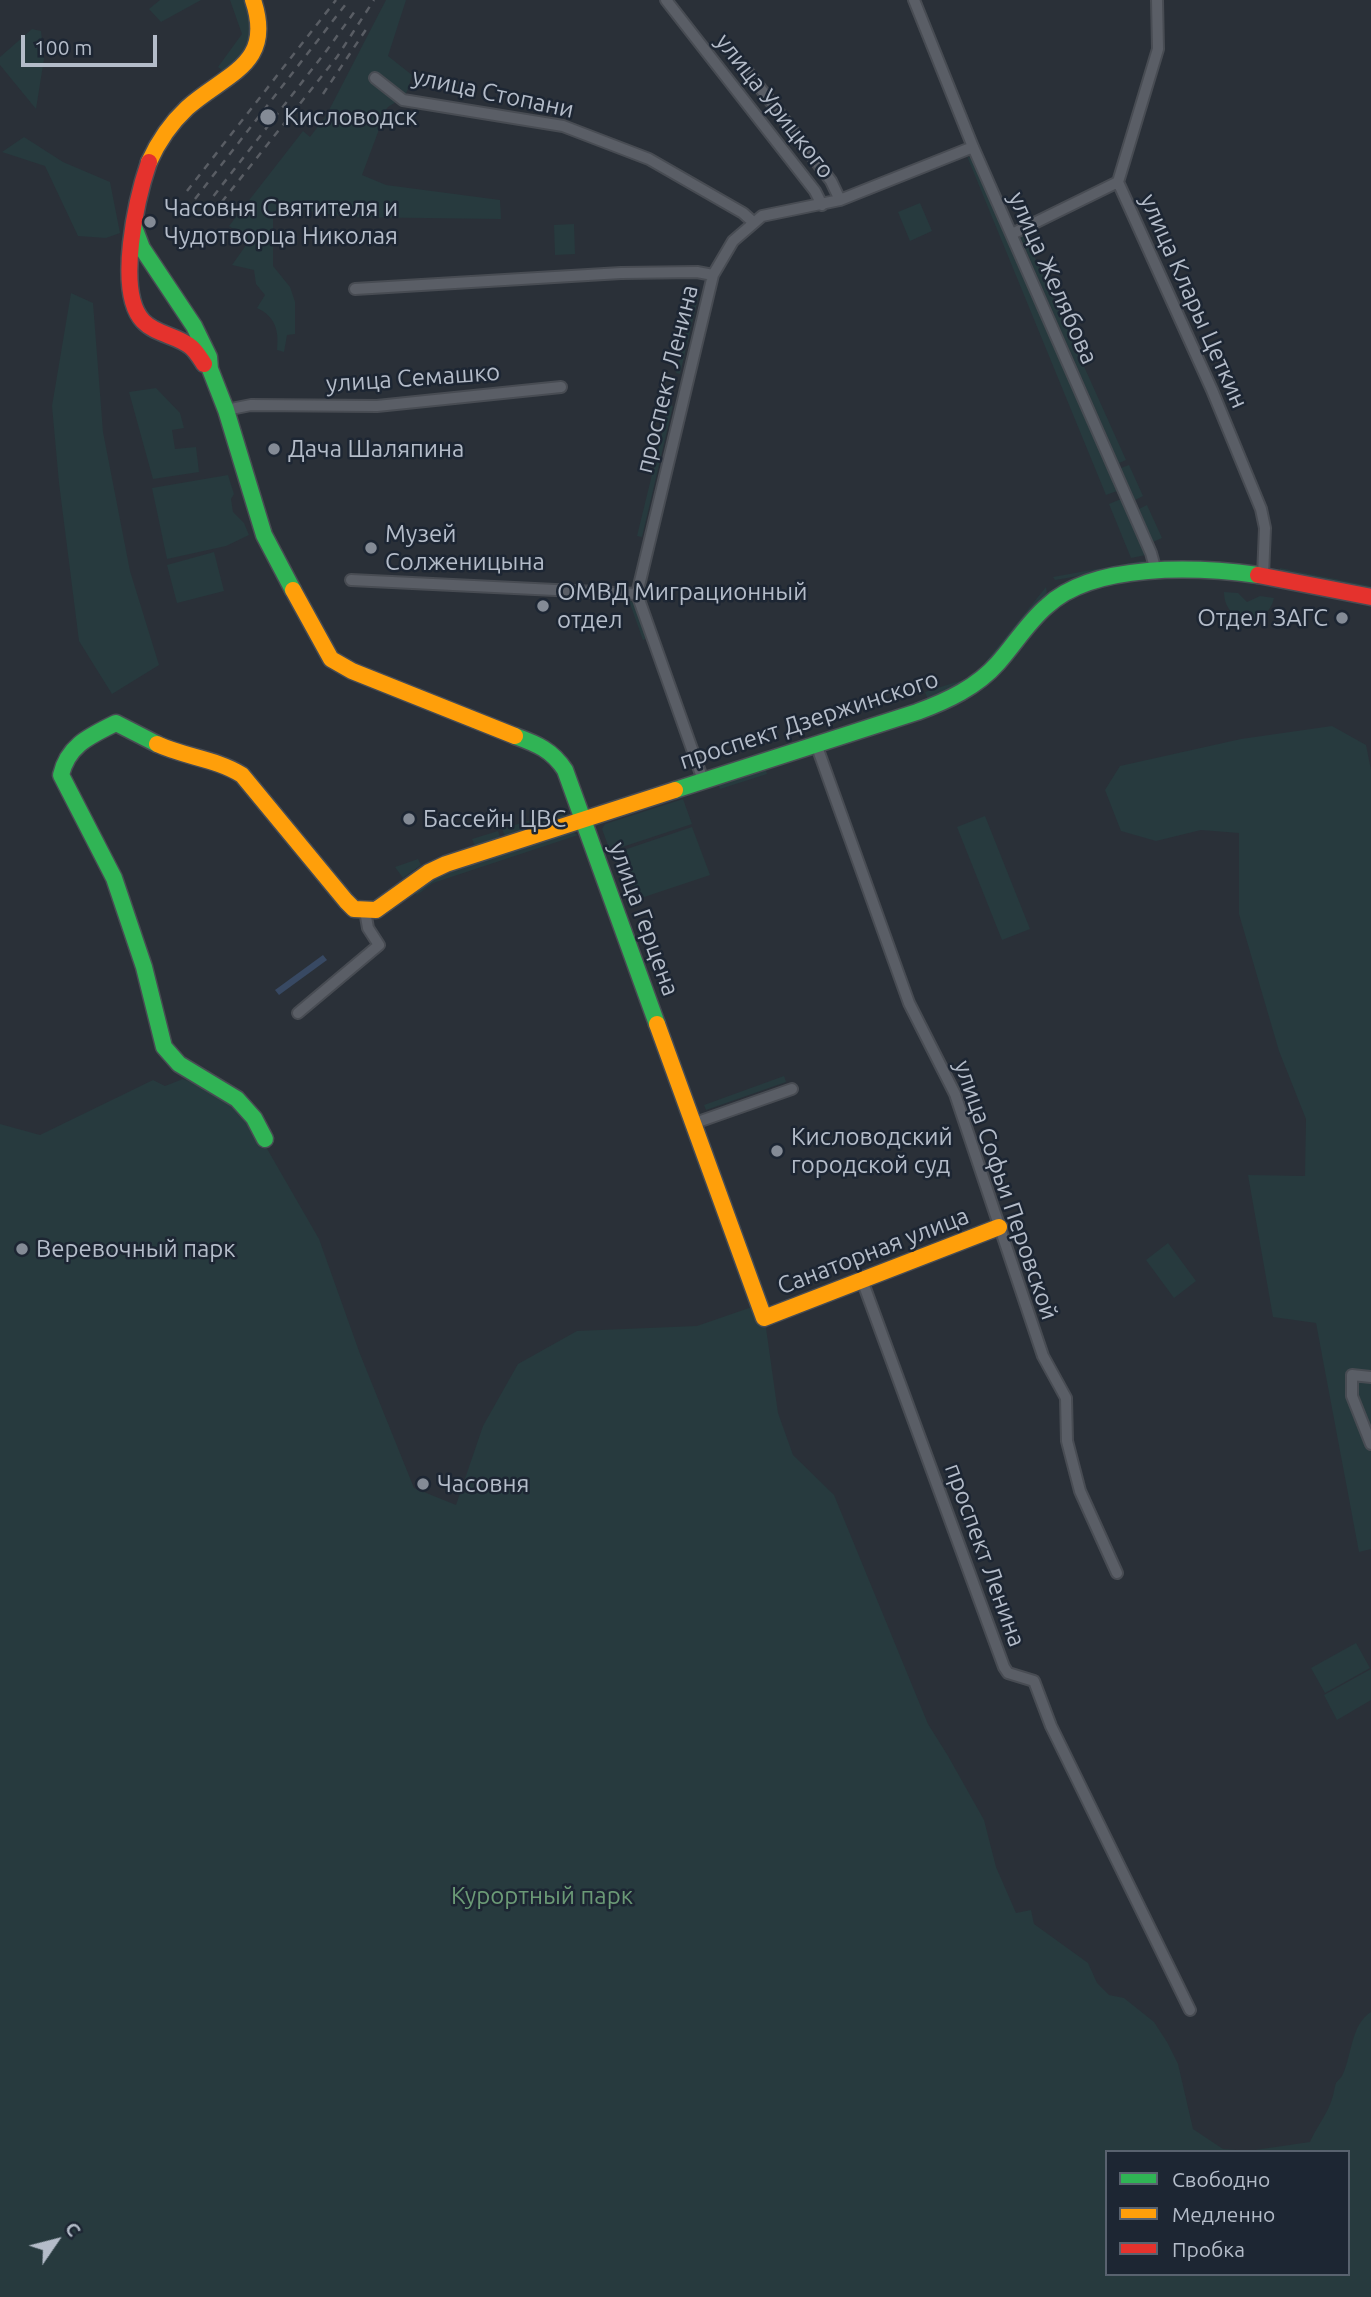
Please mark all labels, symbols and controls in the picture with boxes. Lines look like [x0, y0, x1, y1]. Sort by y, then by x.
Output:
scale bar [24, 21, 161, 65]
street label: улица Урицкого [709, 28, 841, 184]
text: 100 m [34, 35, 92, 59]
street label: улица Стопани [410, 62, 576, 124]
place label: Кисловодск [284, 103, 417, 131]
marker: Кисловодск [258, 107, 278, 127]
street label: улица Желябова [1002, 187, 1104, 369]
street label: улица Клары Цеткин [1134, 189, 1254, 413]
place label: Часовня Святителя и Чудотворца Николая [164, 194, 398, 250]
marker: Часовня Святителя и Чудотворца Николая [142, 214, 158, 230]
street label: проспект Ленина [630, 282, 704, 476]
street label: улица Семашко [325, 358, 501, 398]
place label: Дача Шаляпина [288, 435, 464, 463]
marker: Дача Шаляпина [266, 441, 282, 457]
place label: Музей Солженицына [385, 520, 545, 576]
marker: Музей Солженицына [363, 540, 379, 556]
place label: ОМВД Миграционный отдел [557, 578, 807, 634]
marker: ОМВД Миграционный отдел [535, 598, 551, 614]
place label: Отдел ЗАГС [1197, 604, 1328, 632]
marker: Отдел ЗАГС [1334, 610, 1350, 626]
street label: проспект Дзержинского [676, 664, 942, 776]
place label: Бассейн ЦВС [423, 805, 566, 833]
marker: Бассейн ЦВС [401, 811, 417, 827]
street label: улица Герцена [603, 838, 685, 1000]
street label: улица Софьи Перовской [948, 1056, 1064, 1324]
place label: Кисловодский городской суд [791, 1123, 953, 1179]
marker: Кисловодский городской суд [769, 1143, 785, 1159]
street label: Санаторная улица [773, 1201, 973, 1301]
place label: Веревочный парк [36, 1235, 236, 1263]
marker: Веревочный парк [14, 1241, 30, 1257]
street label: проспект Ленина [938, 1459, 1032, 1651]
place label: Часовня [437, 1470, 529, 1498]
marker: Часовня [415, 1476, 431, 1492]
park label: Курортный парк [451, 1882, 633, 1910]
legend [1105, 2150, 1350, 2276]
text: Свободно [1172, 2167, 1270, 2191]
text: Медленно [1172, 2202, 1275, 2226]
north arrow [21, 2206, 91, 2276]
text: С [61, 2218, 86, 2240]
text: Пробка [1172, 2237, 1245, 2261]

